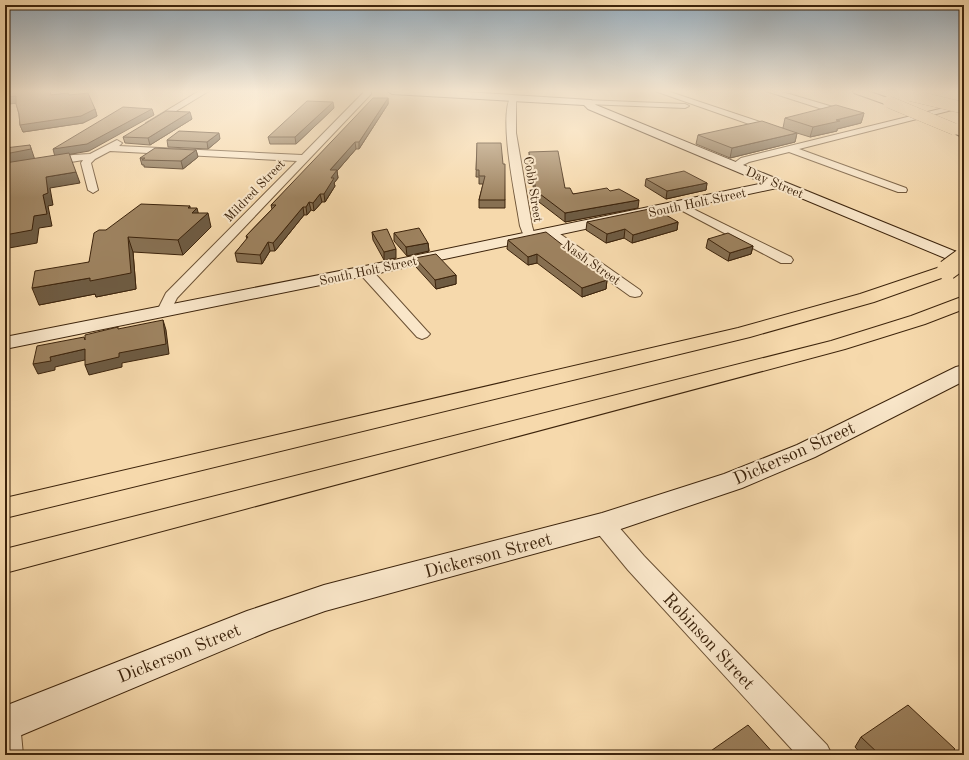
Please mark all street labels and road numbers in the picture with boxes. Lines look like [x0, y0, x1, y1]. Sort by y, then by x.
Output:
street label: Cobb Street [521, 155, 544, 224]
street label: Mildred Street [222, 157, 288, 225]
street label: Day Street [744, 165, 806, 202]
street label: South Holt Street [647, 187, 748, 220]
street label: Nash Street [560, 239, 623, 288]
street label: South Holt Street [318, 255, 419, 288]
street label: Dickerson Street [731, 419, 858, 489]
street label: Dickerson Street [423, 530, 554, 582]
street label: Robinson Street [659, 590, 757, 693]
street label: Dickerson Street [115, 621, 243, 687]

